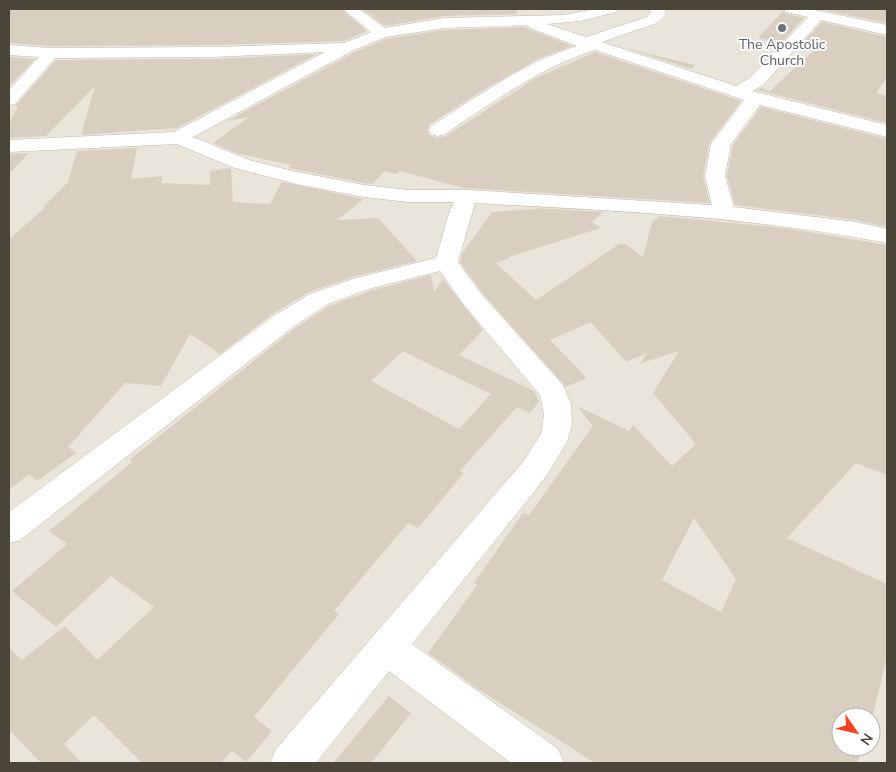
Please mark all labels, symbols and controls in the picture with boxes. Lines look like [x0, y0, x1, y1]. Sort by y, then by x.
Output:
marker: The Apostolic Church [776, 22, 788, 34]
place label: The Apostolic Church [739, 35, 826, 70]
north arrow [831, 707, 881, 757]
text: N [856, 729, 877, 749]

